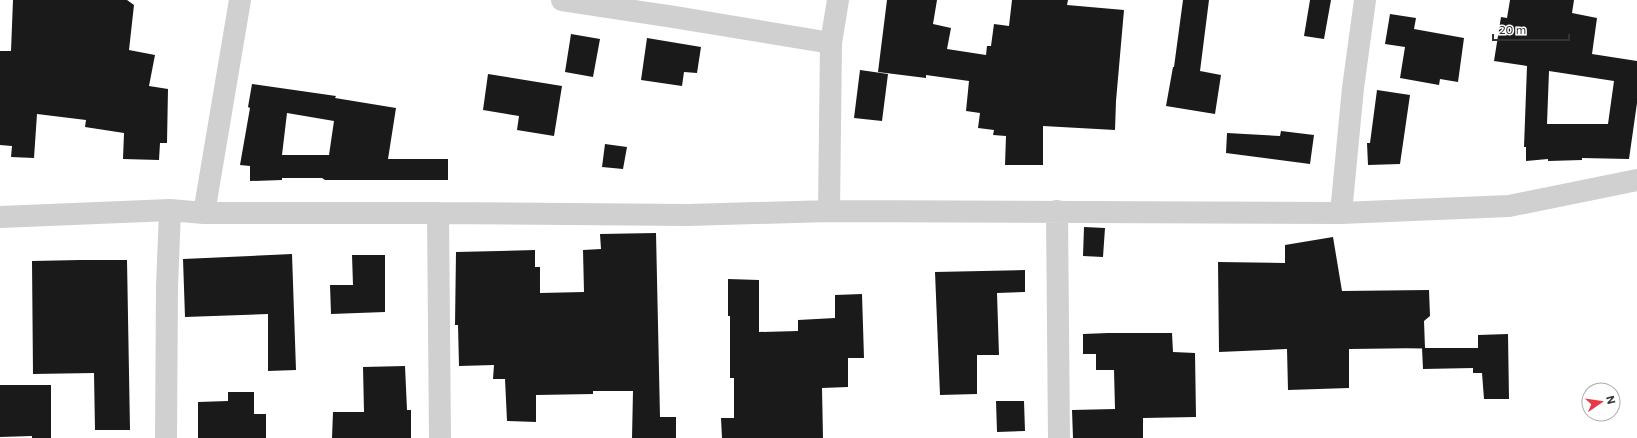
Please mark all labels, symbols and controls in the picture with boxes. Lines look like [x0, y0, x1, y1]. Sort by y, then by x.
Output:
scale bar [1493, 16, 1569, 42]
text: 20 m [1499, 22, 1526, 36]
north arrow [1581, 382, 1621, 422]
text: N [1604, 394, 1618, 405]

